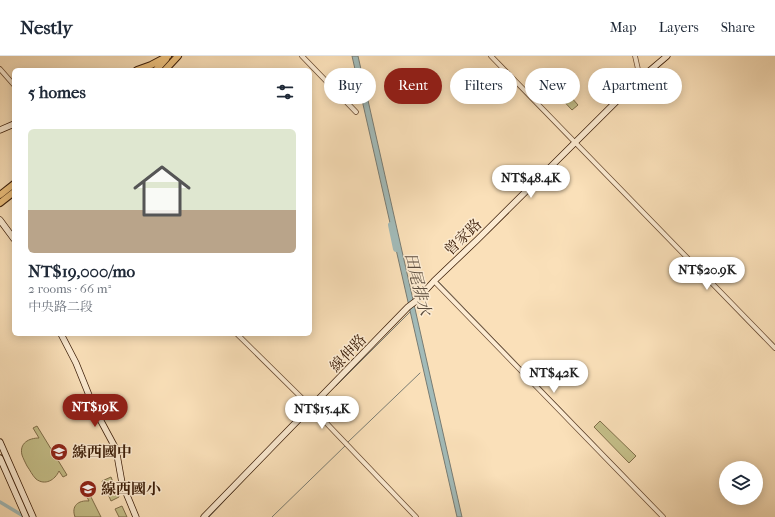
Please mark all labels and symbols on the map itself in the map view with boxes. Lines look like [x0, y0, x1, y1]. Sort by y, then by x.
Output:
pin: NT$48.4K [490, 165, 572, 199]
street label: 曾家路 [441, 215, 485, 259]
water label: 田尾排水 [401, 251, 435, 319]
pin: NT$20.9K [666, 257, 748, 291]
street label: 線伸路 [326, 331, 370, 375]
pin: NT$42K [521, 360, 587, 394]
pin: NT$19K [62, 394, 128, 428]
pin: NT$15.4K [281, 396, 363, 430]
school or university icon: 線西國中 [49, 442, 69, 462]
place label: 線西國中 [72, 443, 132, 461]
school or university icon: 線西國小 [78, 479, 98, 499]
place label: 線西國小 [101, 480, 161, 498]

